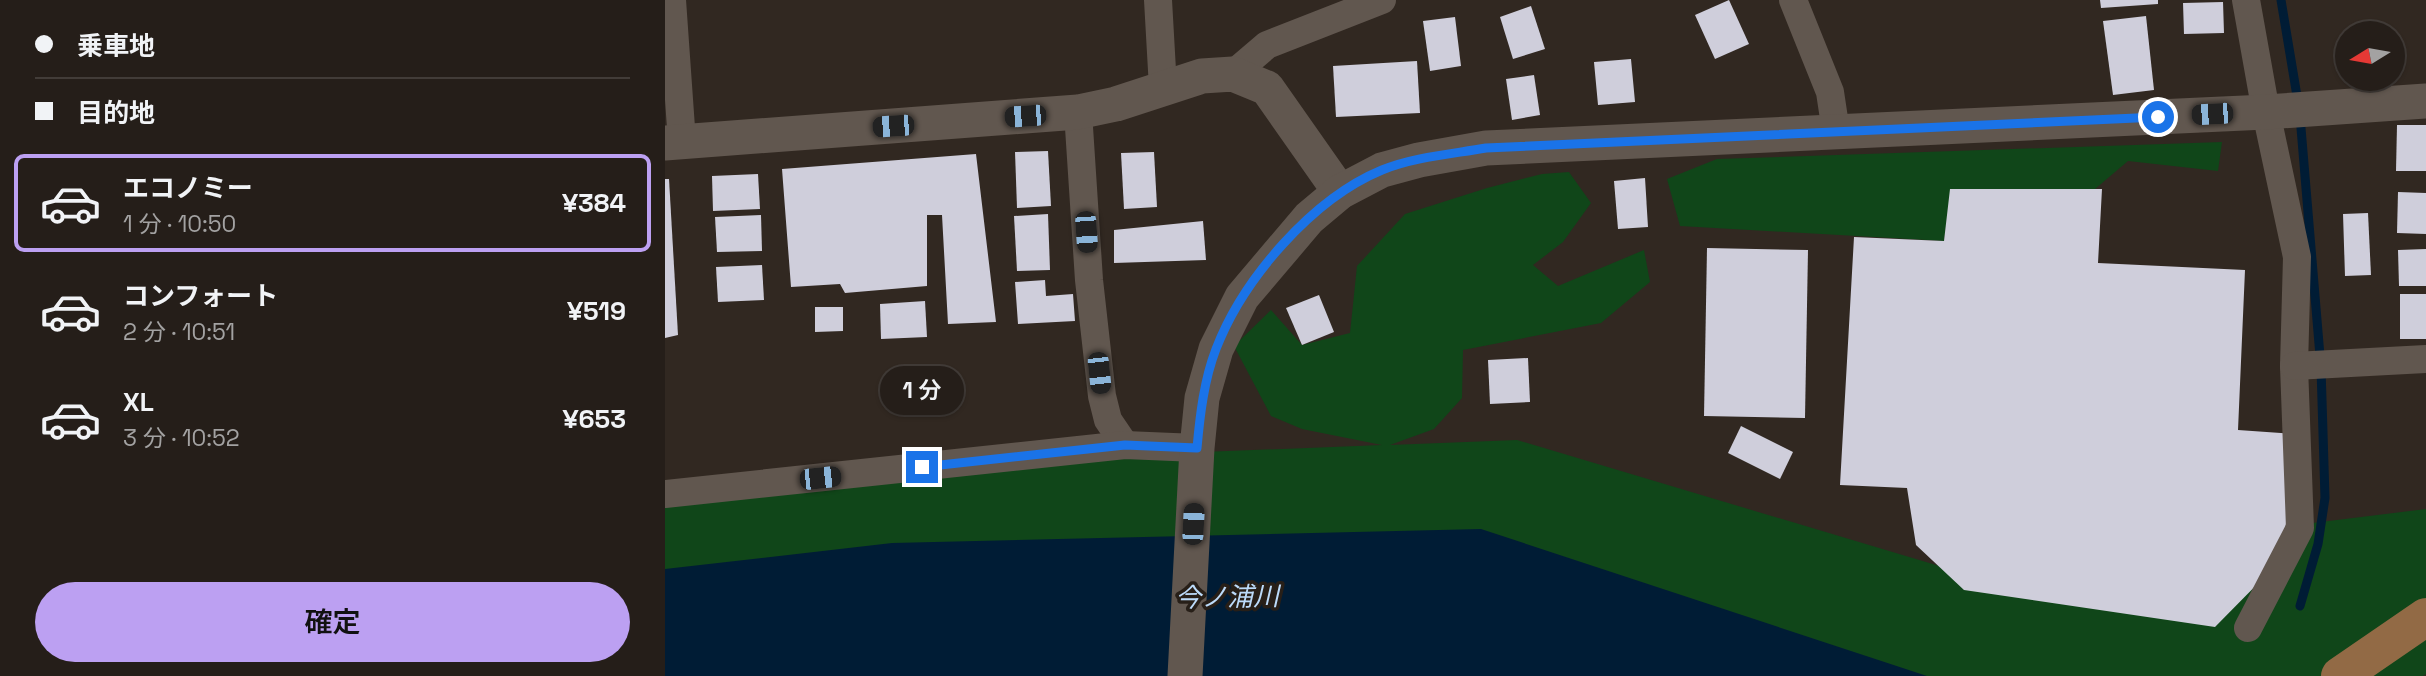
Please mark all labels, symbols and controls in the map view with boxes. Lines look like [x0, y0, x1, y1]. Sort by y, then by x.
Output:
north arrow [2335, 21, 2405, 91]
map controls [2335, 21, 2405, 91]
text: 乗車地 [77, 29, 155, 63]
text: 目的地 [77, 96, 155, 130]
route start [2142, 101, 2174, 133]
car [2191, 102, 2234, 126]
car [1004, 104, 1047, 128]
car [872, 114, 915, 138]
text: エコノミー [123, 171, 253, 205]
icon: car [39, 172, 102, 235]
text: ¥384 [562, 186, 626, 220]
text: 1 分 · 10:50 [123, 209, 236, 239]
car [1075, 210, 1098, 254]
text: コンフォート [123, 279, 278, 313]
icon: car [39, 280, 102, 343]
text: ¥519 [567, 294, 626, 328]
text: 2 分 · 10:51 [123, 317, 235, 347]
car [1087, 351, 1112, 395]
callout: 1 分 [880, 365, 964, 414]
text: 1 分 [902, 375, 942, 405]
text: XL [123, 385, 154, 419]
icon: car [39, 388, 102, 451]
text: ¥653 [562, 402, 626, 436]
text: 3 分 · 10:52 [123, 423, 240, 453]
route end [906, 451, 938, 483]
car [799, 465, 842, 491]
car [1182, 502, 1205, 546]
water label: 今ノ浦川 [1175, 579, 1282, 615]
button: 確定 [35, 582, 630, 662]

